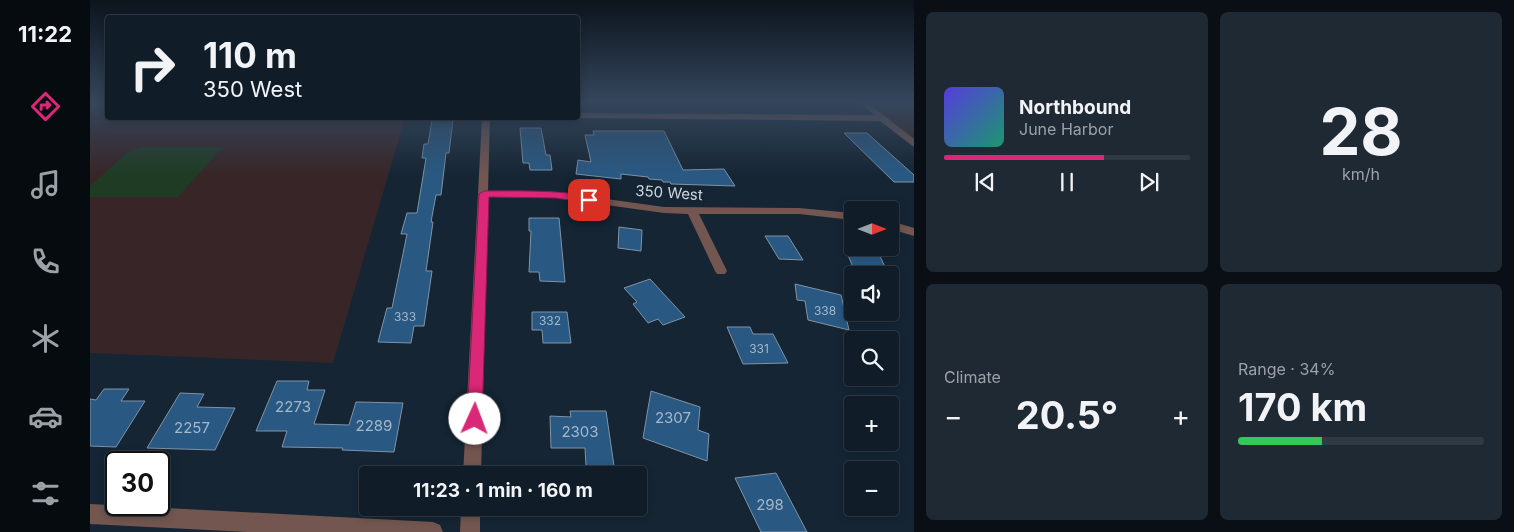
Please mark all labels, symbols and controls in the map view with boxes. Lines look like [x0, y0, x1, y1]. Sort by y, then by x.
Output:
text: 11:22 [18, 21, 72, 47]
text: 110 m [203, 34, 297, 76]
icon: right [120, 35, 185, 100]
text: 350 West [203, 76, 302, 102]
icon: directions [28, 89, 63, 124]
text: 28 [1319, 92, 1403, 171]
text: Northbound [1019, 96, 1131, 119]
text: June Harbor [1019, 119, 1113, 139]
text: km/h [1342, 164, 1380, 184]
icon: music [28, 167, 63, 202]
icon: previous [971, 168, 999, 196]
icon: pause [1053, 168, 1081, 196]
icon: next [1135, 168, 1163, 196]
pin [568, 179, 610, 221]
street label: 350 West [635, 181, 704, 204]
icon: arrive [575, 186, 603, 214]
north arrow [844, 201, 899, 256]
map controls [844, 201, 899, 516]
icon: phone [28, 244, 63, 279]
button: sound [844, 266, 899, 321]
house number: 338 [814, 303, 836, 318]
house number: 333 [394, 309, 416, 324]
house number: 332 [539, 313, 561, 328]
icon: climate [28, 321, 63, 356]
button: search [844, 331, 899, 386]
house number: 331 [749, 341, 769, 356]
text: Range · 34% [1238, 359, 1335, 379]
text: Climate [944, 367, 1001, 387]
text: 170 km [1238, 384, 1367, 430]
position arrow [448, 392, 500, 444]
text: 20.5° [1016, 392, 1118, 438]
button: + [844, 396, 899, 451]
house number: 2273 [275, 397, 311, 416]
icon: car [28, 399, 63, 434]
text: − [944, 399, 963, 433]
text: + [1171, 399, 1190, 433]
house number: 2307 [655, 408, 691, 427]
house number: 2289 [356, 416, 392, 435]
house number: 2257 [174, 418, 210, 437]
house number: 2303 [561, 422, 599, 441]
speed limit sign: 30 [105, 451, 170, 516]
button: − [844, 461, 899, 516]
icon: filters [28, 476, 63, 511]
text: 11:23 · 1 min · 160 m [413, 479, 593, 502]
house number: 298 [756, 495, 784, 514]

